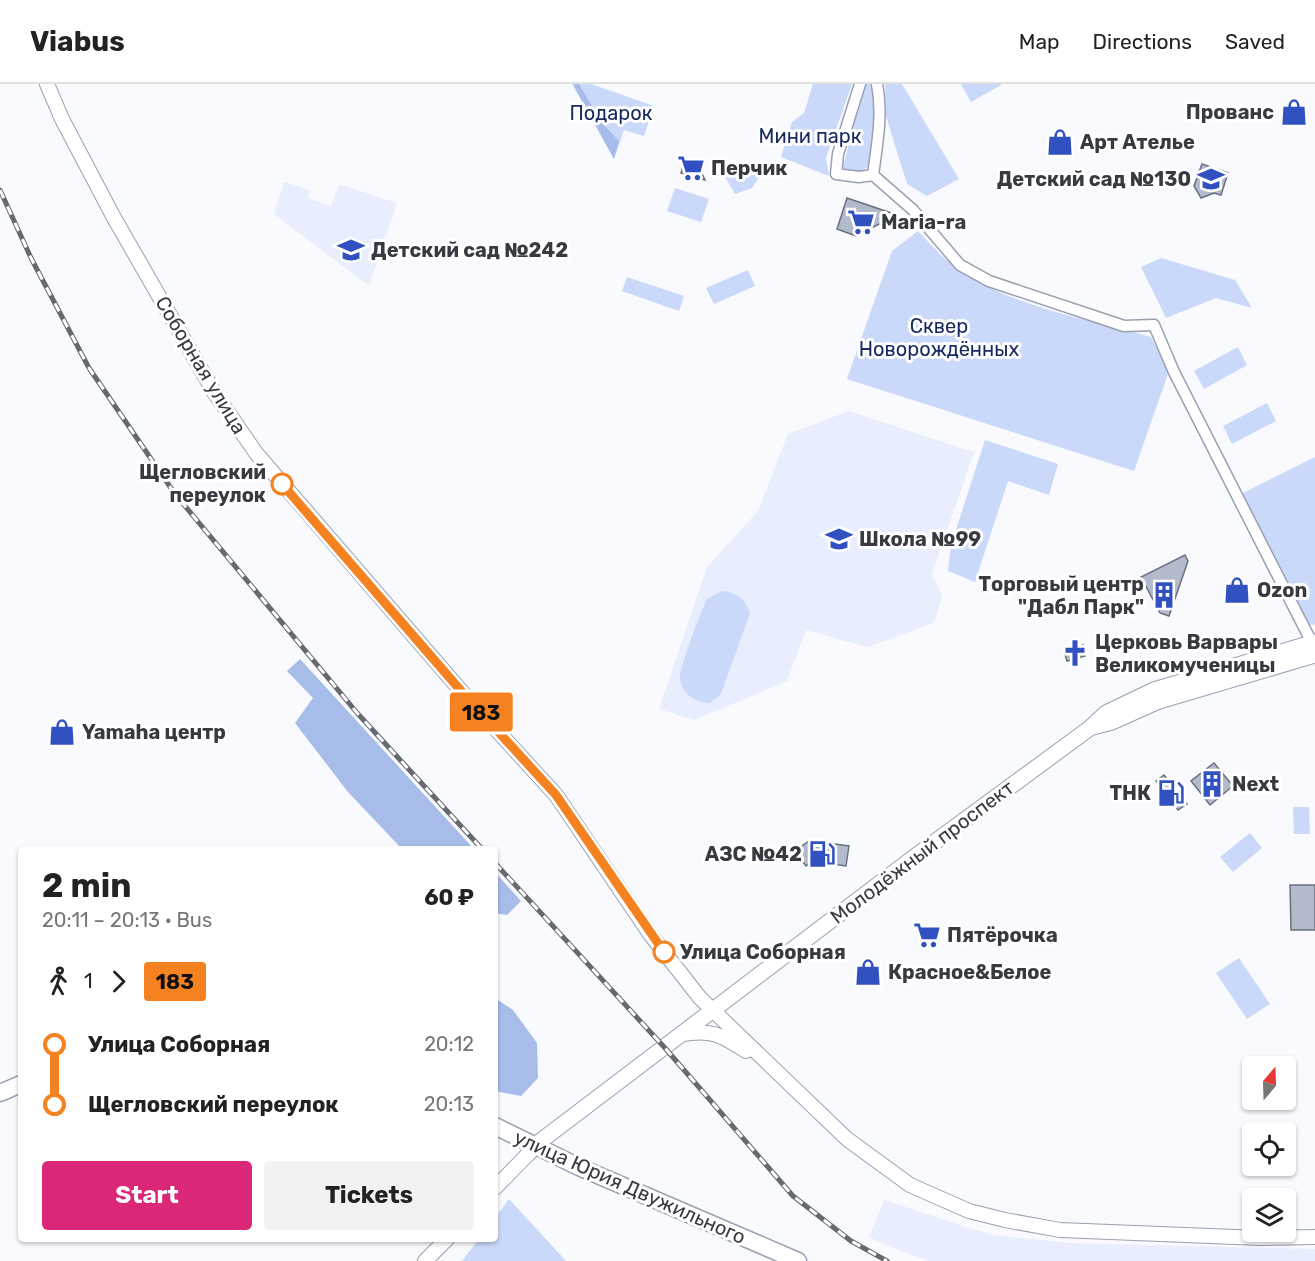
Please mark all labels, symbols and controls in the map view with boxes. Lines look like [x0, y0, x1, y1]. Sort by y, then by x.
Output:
text: Viabus [30, 25, 125, 58]
text: Map [1019, 29, 1060, 54]
text: Directions [1093, 29, 1192, 54]
text: Saved [1225, 29, 1285, 54]
shop icon: Прованс [1279, 97, 1309, 127]
place label: Прованс [1186, 100, 1274, 124]
park label: Подарок [570, 101, 653, 125]
park label: Мини парк [759, 124, 862, 148]
shop icon: Арт Ателье [1045, 127, 1075, 157]
place label: Арт Ателье [1080, 130, 1195, 154]
supermarket icon: Перчик [676, 153, 706, 183]
place label: Перчик [711, 156, 787, 180]
school or university icon: Детский сад №130 [1196, 164, 1226, 194]
place label: Детский сад №130 [997, 167, 1191, 191]
supermarket icon: Maria-ra [846, 207, 876, 237]
place label: Maria-ra [881, 210, 966, 234]
school or university icon: Детский сад №242 [336, 235, 366, 265]
place label: Детский сад №242 [371, 238, 568, 262]
street label: Соборная улица [150, 292, 252, 438]
park label: Сквер Новорождённых [859, 314, 1019, 361]
place label: Щегловский переулок [139, 460, 266, 507]
marker: Щегловский переулок [271, 473, 293, 495]
school or university icon: Школа №99 [824, 524, 854, 554]
place label: Школа №99 [859, 527, 981, 551]
place label: Торговый центр "Дабл Парк" [978, 572, 1144, 619]
shop icon: Ozon [1222, 575, 1252, 605]
place label: Ozon [1257, 578, 1307, 602]
building icon: Торговый центр "Дабл Парк" [1149, 580, 1179, 610]
place label: Церковь Варвары Великомученицы [1095, 630, 1278, 677]
church icon: Церковь Варвары Великомученицы [1060, 638, 1090, 668]
line badge: 183 [446, 692, 516, 732]
text: 183 [462, 700, 500, 725]
shop icon: Yamaha центр [47, 717, 77, 747]
place label: Yamaha центр [82, 720, 226, 744]
building icon: Next [1197, 769, 1227, 799]
place label: Next [1232, 772, 1279, 796]
street label: Молодёжный проспект [826, 775, 1018, 929]
fuel station icon: ТНК [1156, 778, 1186, 808]
place label: ТНК [1109, 781, 1151, 805]
fuel station icon: АЗС №42 [807, 839, 837, 869]
place label: АЗС №42 [705, 842, 802, 866]
text: 2 min [42, 866, 131, 905]
text: 60 ₽ [424, 884, 474, 911]
text: 20:11 – 20:13 · Bus [42, 908, 212, 932]
supermarket icon: Пятёрочка [912, 920, 942, 950]
place label: Пятёрочка [947, 923, 1058, 947]
place label: Улица Соборная [680, 940, 846, 964]
marker: Улица Соборная [653, 941, 675, 963]
shop icon: Красное&Белое [853, 957, 883, 987]
place label: Красное&Белое [888, 960, 1052, 984]
icon: walk [42, 965, 75, 998]
icon: forward [102, 965, 135, 998]
text: 1 [84, 969, 93, 993]
text: 183 [156, 969, 194, 994]
text: Улица Соборная [88, 1031, 270, 1058]
text: 20:12 [424, 1032, 474, 1056]
north arrow [1242, 1056, 1296, 1110]
map controls [1242, 1056, 1296, 1242]
text: Щегловский переулок [88, 1091, 339, 1118]
text: 20:13 [424, 1092, 474, 1116]
button: locate [1242, 1122, 1296, 1176]
street label: улица Юрия Двужильного [510, 1125, 750, 1249]
button: Start [42, 1161, 252, 1230]
button: Tickets [264, 1161, 474, 1230]
button: layers [1242, 1188, 1296, 1242]

